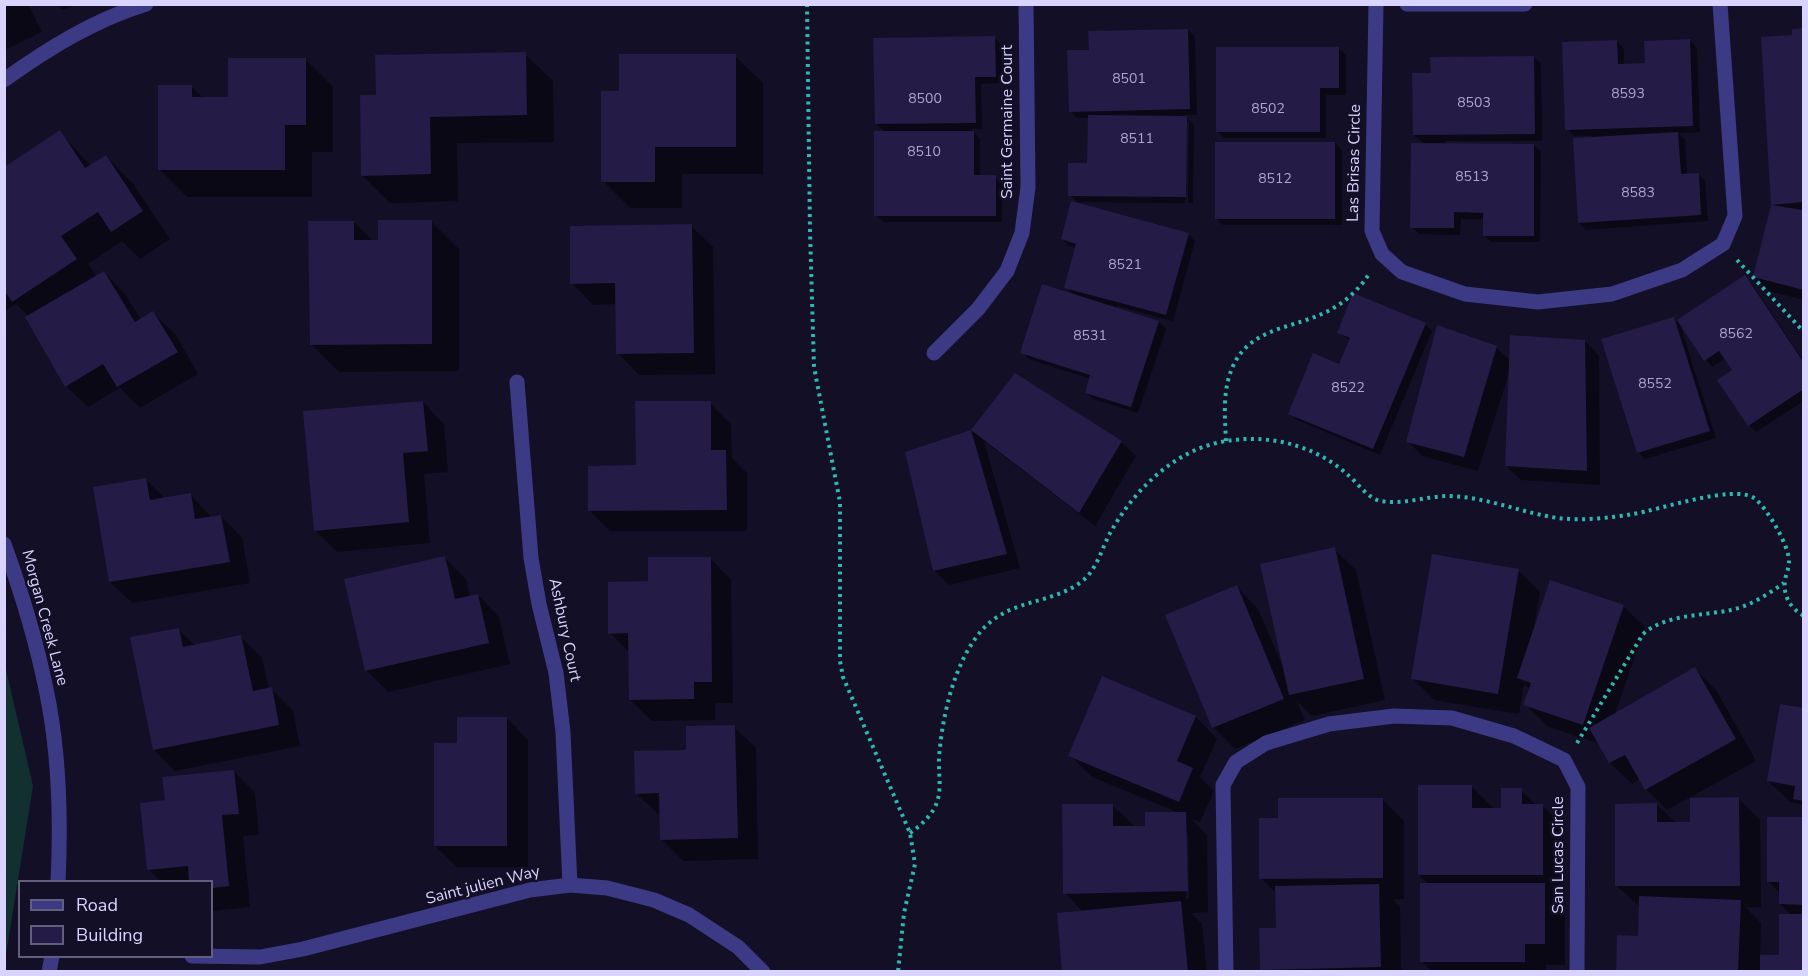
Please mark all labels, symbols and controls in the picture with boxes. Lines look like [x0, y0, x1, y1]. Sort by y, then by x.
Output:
street label: Saint Germaine Court [998, 45, 1018, 199]
house number: 8501 [1112, 72, 1146, 88]
house number: 8593 [1611, 87, 1645, 103]
house number: 8500 [908, 92, 942, 108]
house number: 8503 [1457, 96, 1491, 112]
house number: 8502 [1251, 102, 1285, 118]
street label: Las Brisas Circle [1344, 104, 1366, 222]
house number: 8511 [1120, 132, 1154, 148]
house number: 8510 [907, 145, 941, 161]
house number: 8513 [1455, 170, 1489, 186]
house number: 8512 [1258, 172, 1292, 188]
house number: 8583 [1621, 186, 1655, 202]
house number: 8521 [1108, 258, 1142, 274]
house number: 8562 [1719, 327, 1753, 343]
house number: 8531 [1073, 329, 1107, 345]
house number: 8552 [1638, 377, 1672, 393]
house number: 8522 [1331, 381, 1365, 397]
street label: Morgan Creek Lane [17, 548, 71, 688]
street label: Ashbury Court [544, 577, 584, 683]
street label: San Lucas Circle [1549, 796, 1569, 914]
street label: Saint julien Way [424, 863, 542, 909]
legend [18, 880, 213, 958]
text: Road [76, 893, 118, 917]
text: Building [76, 923, 143, 947]

